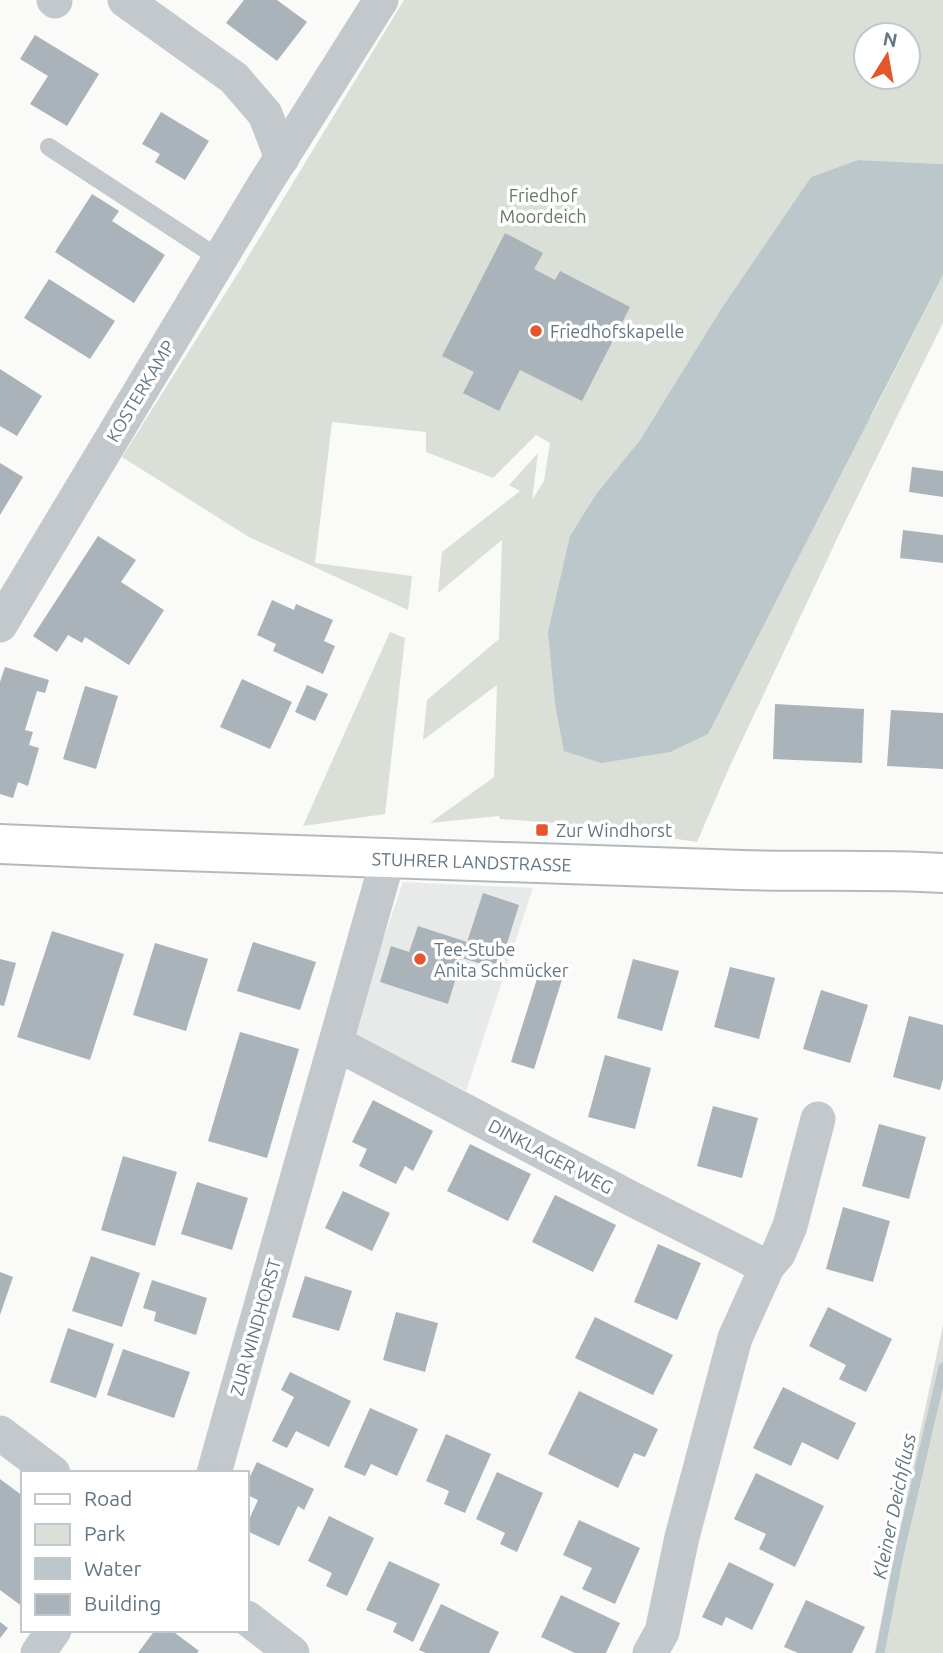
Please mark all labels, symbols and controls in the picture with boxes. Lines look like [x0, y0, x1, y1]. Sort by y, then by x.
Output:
north arrow [852, 21, 922, 91]
text: N [881, 27, 899, 51]
park label: Friedhof Moordeich [500, 185, 587, 226]
place label: Friedhofskapelle [550, 321, 684, 341]
marker: Friedhofskapelle [528, 323, 544, 339]
street label: KOSTERKAMP [102, 336, 178, 445]
place label: Zur Windhorst [556, 820, 672, 840]
marker: Zur Windhorst [534, 822, 550, 838]
street label: STUHRER LANDSTRASSE [371, 848, 572, 875]
place label: Tee-Stube Anita Schmücker [434, 939, 569, 980]
marker: Tee-Stube Anita Schmücker [412, 951, 428, 967]
street label: DINKLAGER WEG [485, 1115, 617, 1197]
street label: ZUR WINDHORST [226, 1256, 284, 1398]
water label: Kleiner Deichfluss [868, 1431, 920, 1581]
legend [21, 1471, 248, 1632]
text: Road [84, 1486, 132, 1510]
text: Park [84, 1521, 126, 1545]
text: Water [84, 1556, 142, 1580]
text: Building [84, 1591, 161, 1615]

